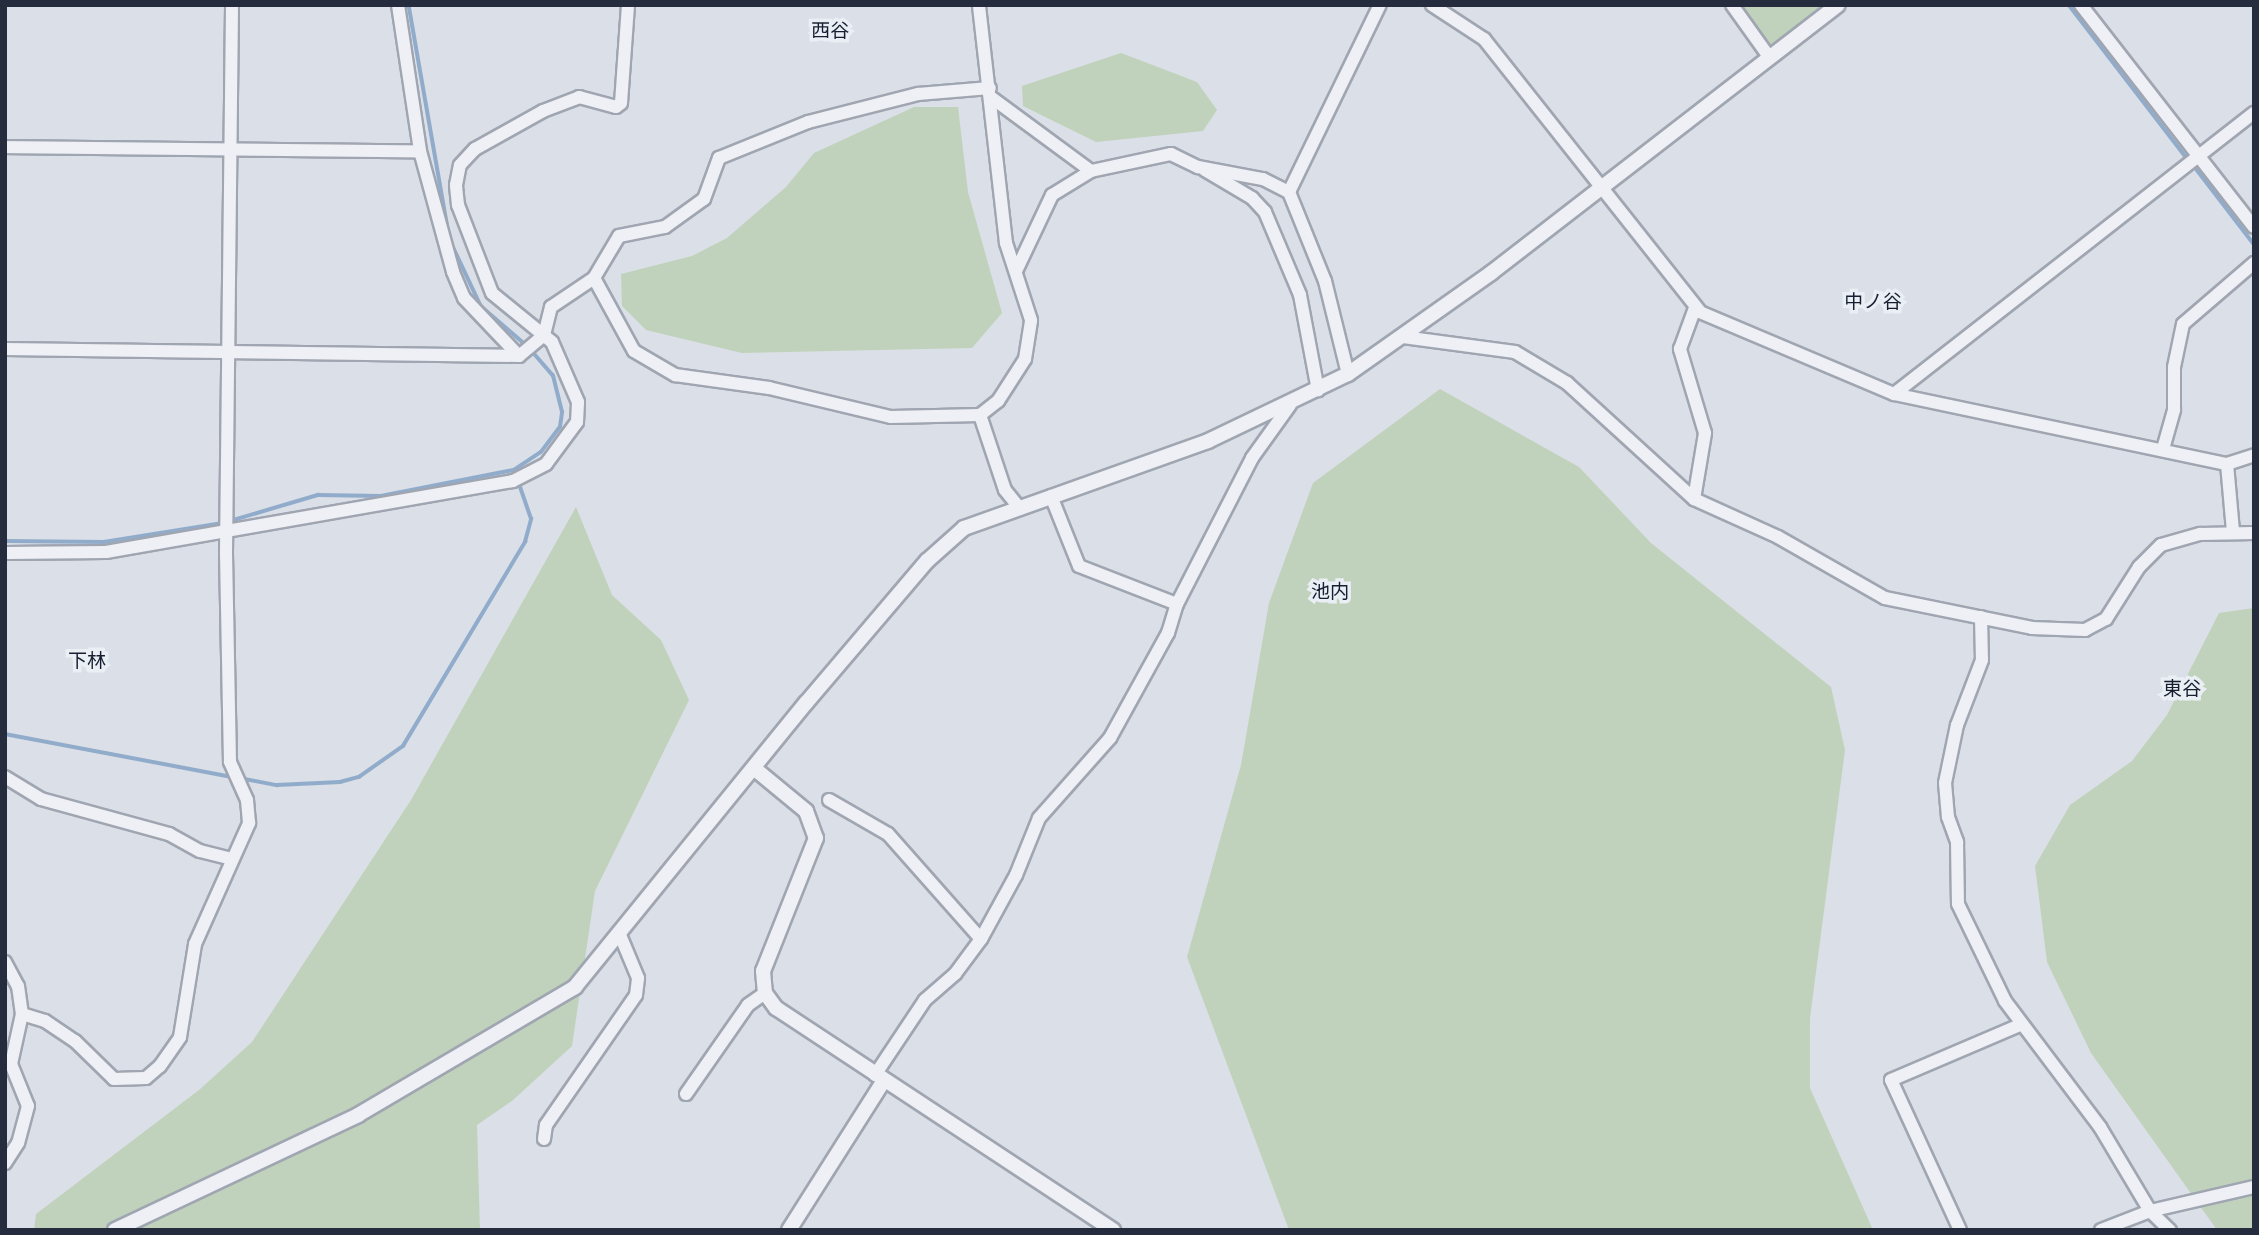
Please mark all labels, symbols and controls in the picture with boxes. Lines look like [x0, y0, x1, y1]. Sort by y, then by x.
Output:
district label: 西谷 [811, 20, 849, 42]
district label: 中ノ谷 [1845, 291, 1901, 313]
district label: 池内 [1311, 581, 1349, 603]
district label: 下林 [68, 650, 106, 672]
district label: 東谷 [2163, 678, 2201, 700]

